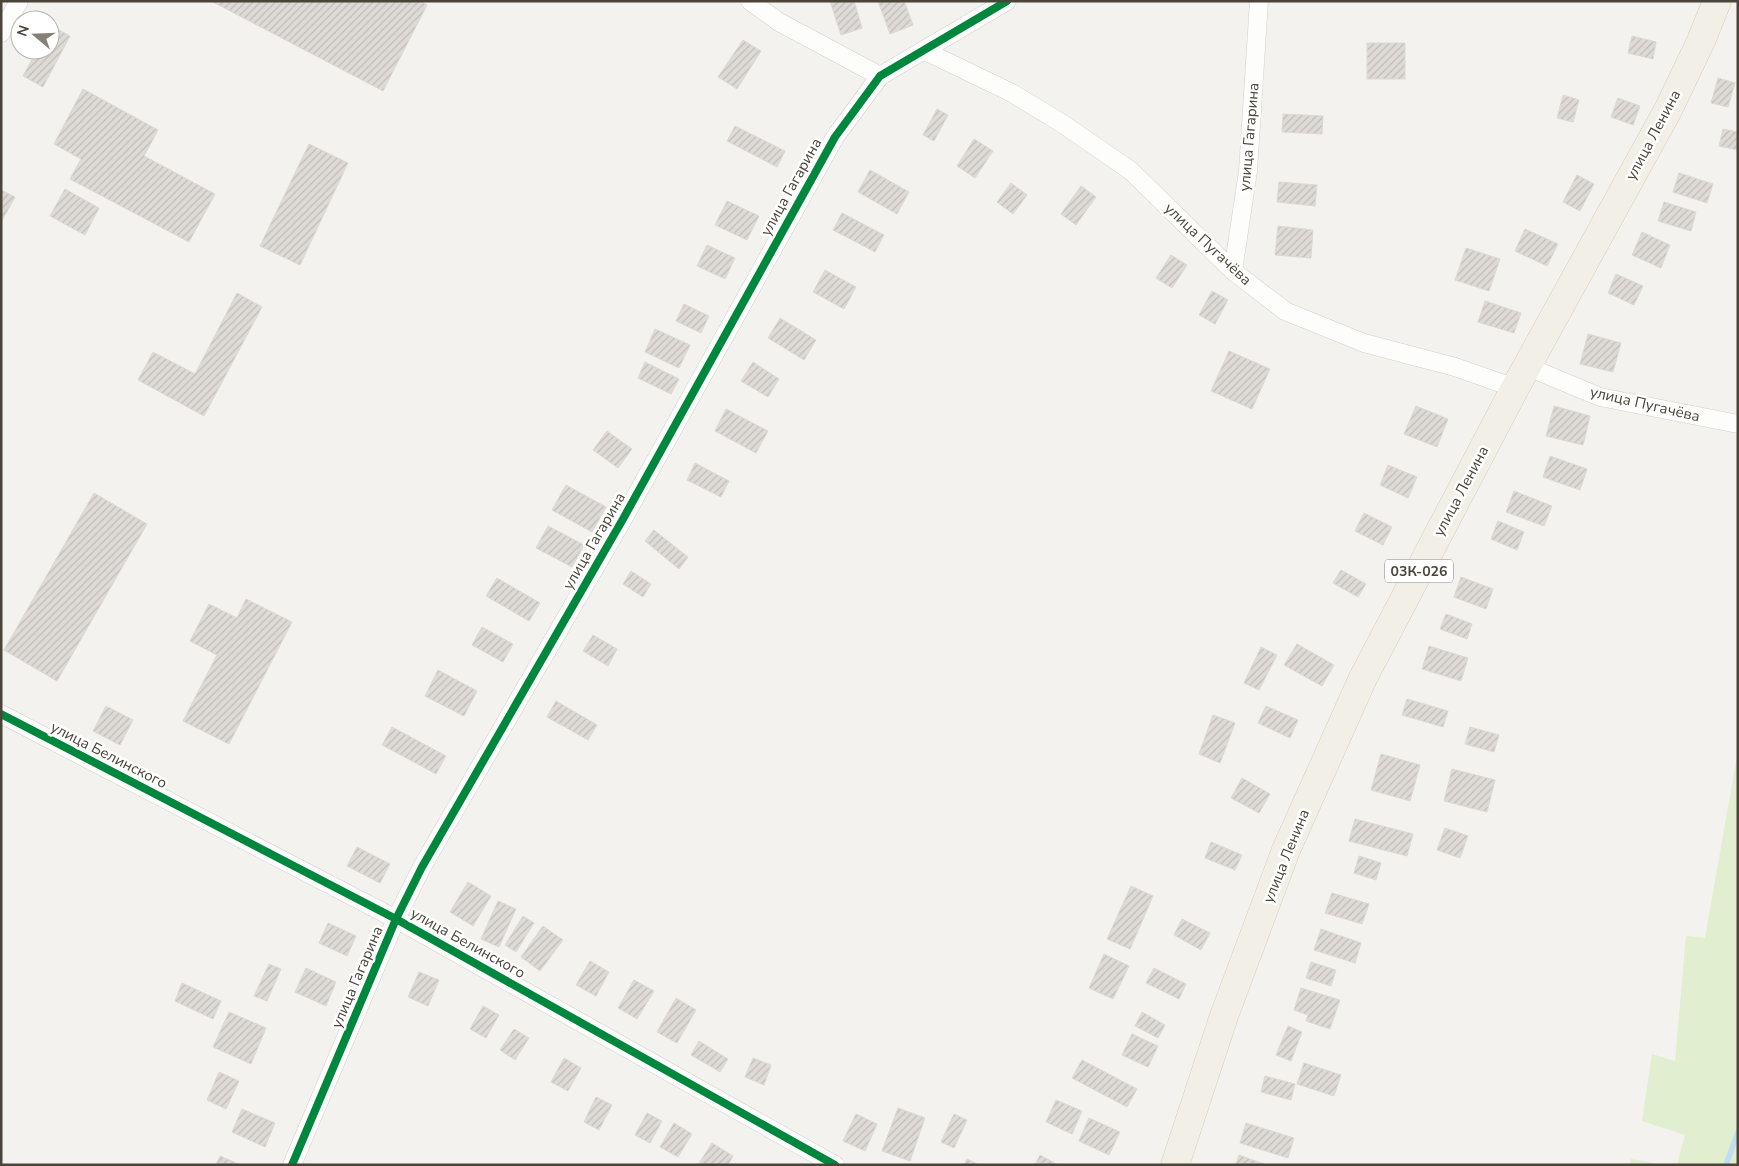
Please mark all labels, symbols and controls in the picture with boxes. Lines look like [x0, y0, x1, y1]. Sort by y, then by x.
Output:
north arrow [10, 10, 60, 60]
text: N [12, 23, 34, 39]
street label: улица Гагарина [1234, 82, 1264, 192]
street label: улица Ленина [1621, 86, 1685, 184]
street label: улица Гагарина [756, 134, 826, 240]
street label: улица Пугачёва [1160, 198, 1256, 290]
street label: улица Пугачёва [1588, 382, 1702, 426]
street label: улица Ленина [1429, 442, 1493, 540]
street label: улица Гагарина [558, 489, 630, 593]
road number: 03К-026 [1385, 560, 1453, 582]
street label: улица Белинского [47, 717, 171, 793]
street label: улица Ленина [1258, 806, 1314, 906]
street label: улица Белинского [407, 903, 529, 983]
street label: улица Гагарина [326, 923, 388, 1031]

